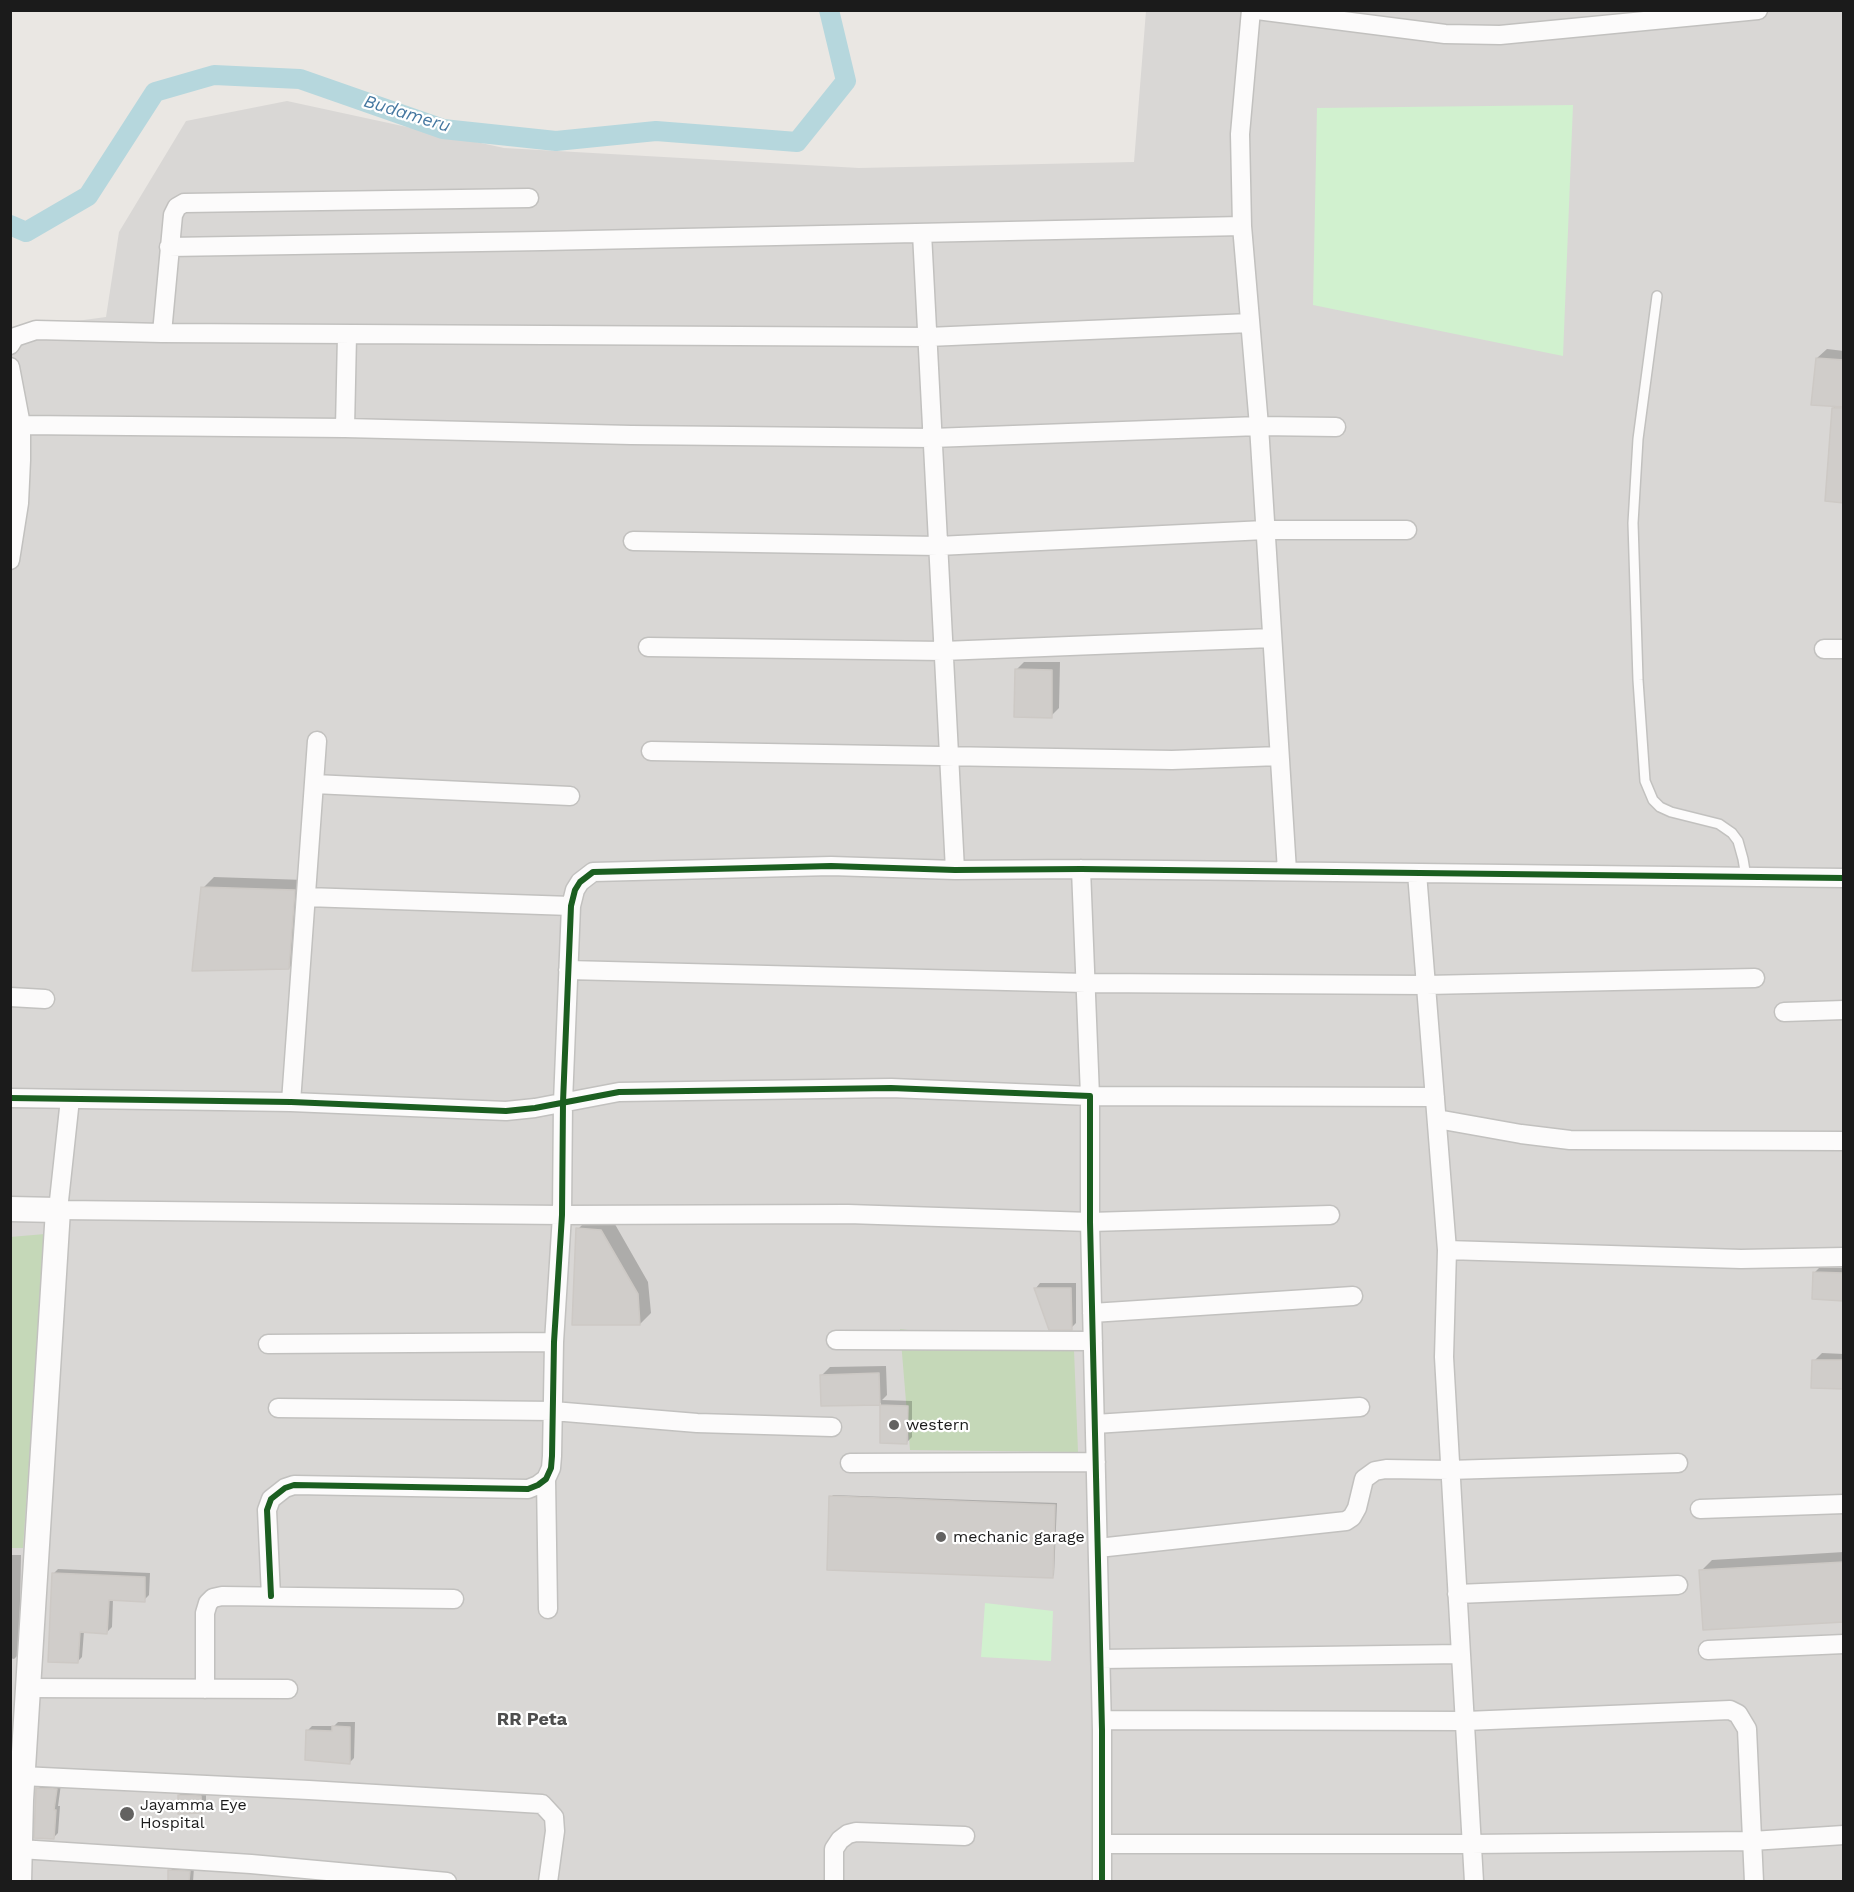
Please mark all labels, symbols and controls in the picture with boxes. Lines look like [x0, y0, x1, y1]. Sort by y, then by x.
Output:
water label: Budameru [361, 91, 453, 137]
place label: western [906, 1415, 969, 1435]
marker: western [887, 1418, 901, 1432]
place label: mechanic garage [953, 1527, 1085, 1547]
marker: mechanic garage [934, 1530, 948, 1544]
district label: RR Peta [497, 1709, 567, 1731]
place label: Jayamma Eye Hospital [140, 1795, 247, 1833]
marker: Jayamma Eye Hospital [118, 1805, 136, 1823]

